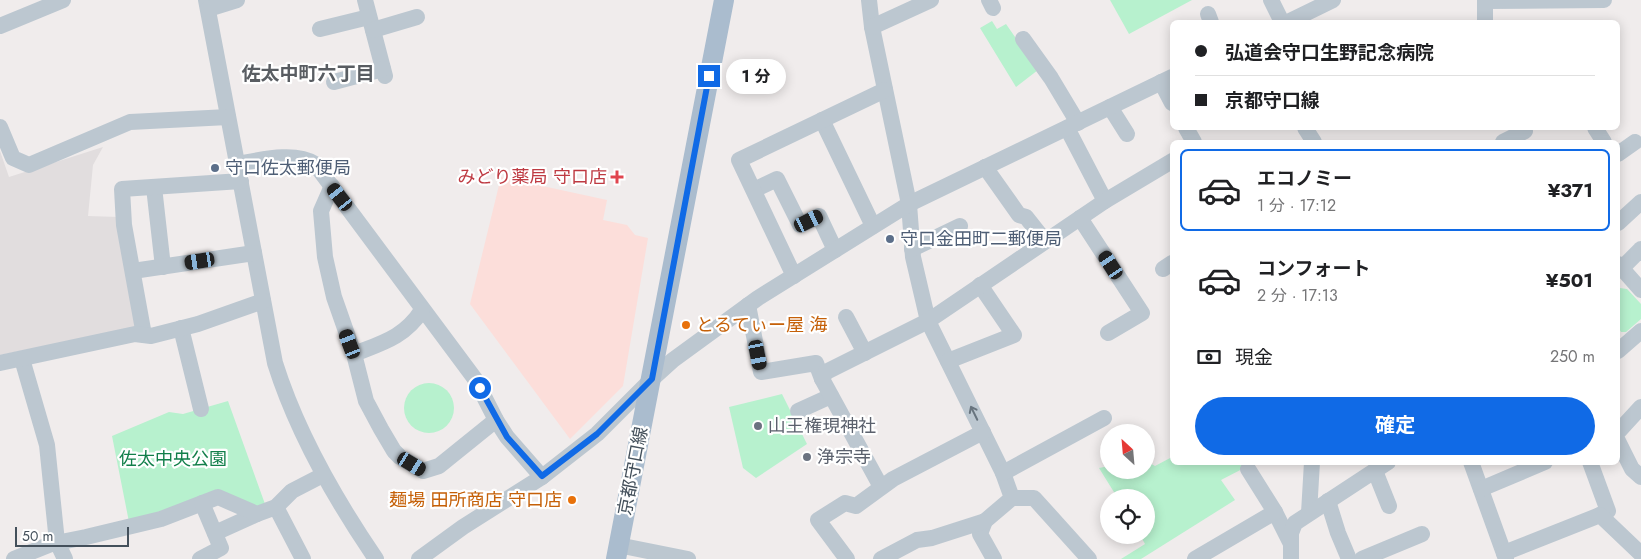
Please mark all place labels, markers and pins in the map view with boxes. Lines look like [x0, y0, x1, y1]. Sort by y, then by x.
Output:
place label: 守口佐太郵便局 [225, 155, 351, 181]
marker: 守口佐太郵便局 [209, 162, 221, 174]
place label: みどり薬局 守口店 [458, 164, 607, 190]
marker: みどり薬局 守口店 [611, 171, 623, 183]
place label: 守口金田町二郵便局 [900, 226, 1062, 252]
marker: 守口金田町二郵便局 [884, 233, 896, 245]
place label: とるてぃー屋 海 [696, 312, 827, 338]
marker: とるてぃー屋 海 [680, 319, 692, 331]
place label: 山王権現神社 [768, 413, 876, 439]
marker: 山王権現神社 [752, 420, 764, 432]
place label: 浄宗寺 [817, 444, 871, 470]
marker: 浄宗寺 [801, 451, 813, 463]
place label: 麺場 田所商店 守口店 [389, 487, 562, 513]
marker: 麺場 田所商店 守口店 [566, 494, 578, 506]

